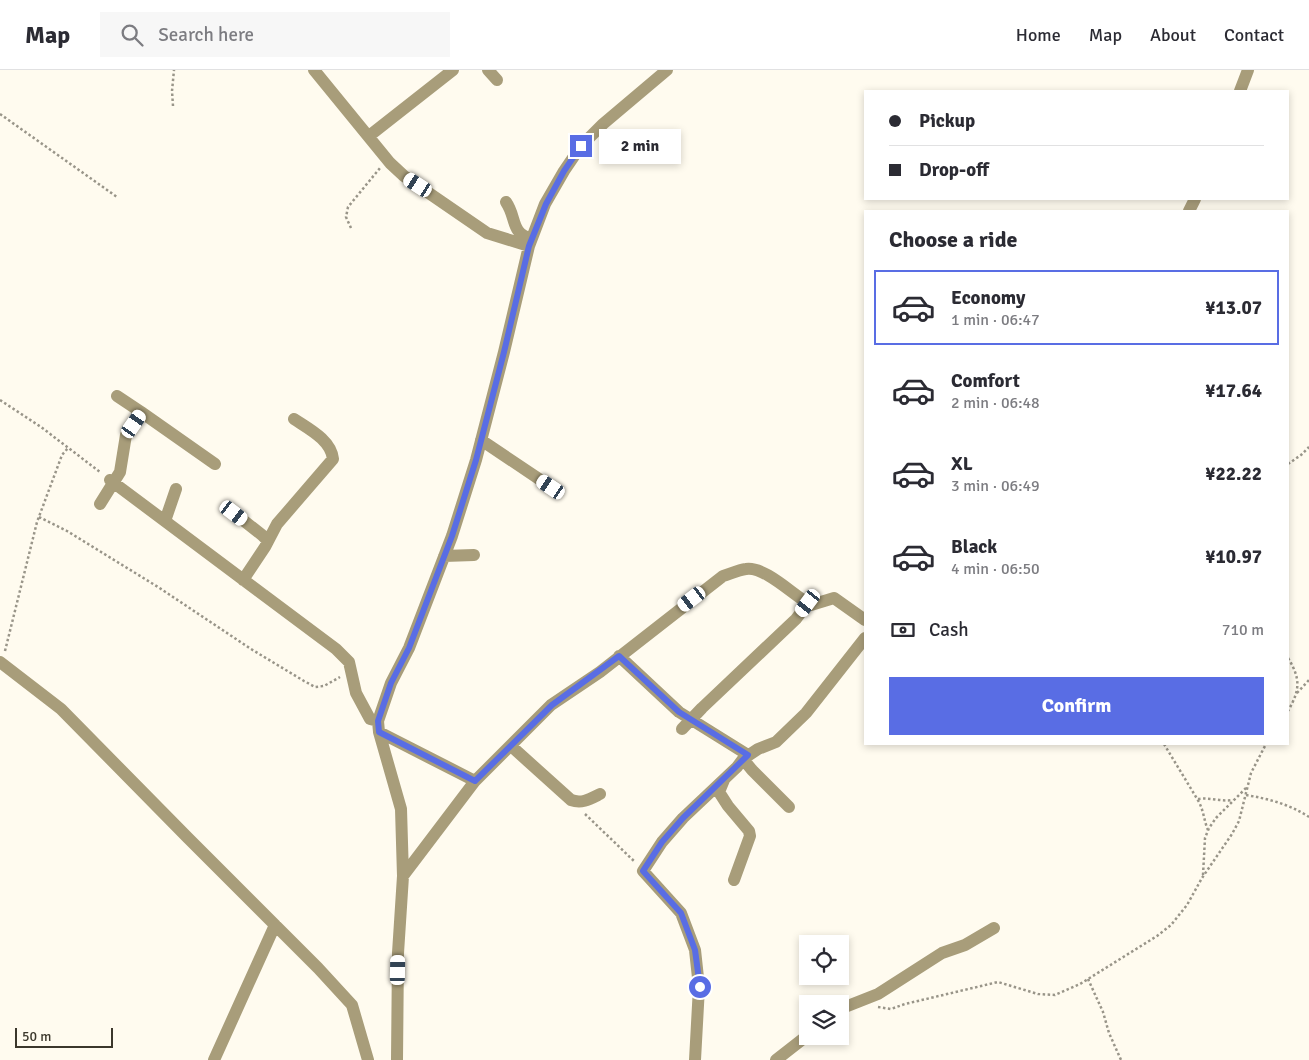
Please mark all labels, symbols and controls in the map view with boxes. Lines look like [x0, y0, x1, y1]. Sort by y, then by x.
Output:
search box [100, 12, 450, 57]
text: Map [25, 20, 70, 50]
icon: search [118, 21, 146, 49]
text: Search here [158, 23, 254, 47]
text: Home [1016, 24, 1061, 46]
text: Map [1089, 24, 1122, 46]
text: About [1150, 24, 1196, 46]
text: Contact [1224, 24, 1284, 46]
text: Pickup [919, 109, 975, 133]
callout: 2 min [598, 128, 681, 164]
route end [570, 135, 592, 157]
text: 2 min [621, 136, 659, 156]
text: Drop-off [919, 158, 989, 182]
car [401, 171, 434, 199]
text: Choose a ride [889, 226, 1017, 253]
icon: car [891, 285, 936, 330]
text: Economy [951, 286, 1025, 310]
text: ¥13.07 [1205, 296, 1262, 320]
text: 1 min · 06:47 [951, 310, 1040, 330]
icon: car [891, 368, 936, 413]
text: Comfort [951, 369, 1020, 393]
text: ¥17.64 [1205, 379, 1262, 403]
text: 2 min · 06:48 [951, 393, 1040, 413]
car [119, 407, 148, 441]
icon: car [891, 451, 936, 496]
text: XL [951, 452, 973, 476]
text: ¥22.22 [1205, 462, 1262, 486]
car [534, 472, 567, 502]
text: 3 min · 06:49 [951, 476, 1040, 496]
car [217, 498, 250, 528]
icon: car [891, 534, 936, 579]
text: Black [951, 535, 997, 559]
text: ¥10.97 [1205, 545, 1262, 569]
text: 4 min · 06:50 [951, 559, 1040, 579]
car [675, 584, 708, 614]
car [792, 587, 823, 619]
icon: cash [889, 616, 917, 644]
text: Cash [929, 618, 969, 642]
text: 710 m [1222, 620, 1264, 640]
button: Confirm [889, 677, 1264, 735]
map controls [799, 935, 849, 1045]
button: locate [799, 935, 849, 985]
car [390, 955, 405, 985]
route start [689, 976, 711, 998]
button: layers [799, 995, 849, 1045]
scale bar [15, 1025, 112, 1048]
text: 50 m [22, 1028, 51, 1045]

